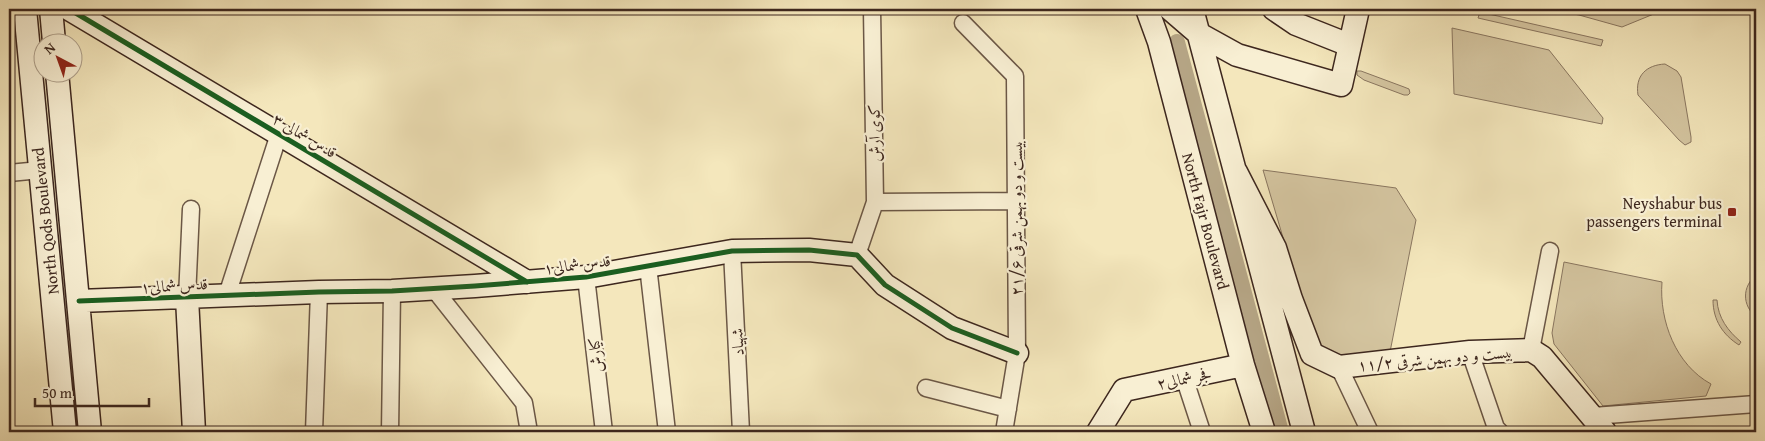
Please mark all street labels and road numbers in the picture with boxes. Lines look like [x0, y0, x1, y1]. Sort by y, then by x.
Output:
street label: کوی آرش [861, 104, 887, 162]
street label: قدس شمالی ۳ [268, 106, 342, 164]
street label: بیست و دو بهمن شرقی ۲۱/۶ [1004, 140, 1028, 296]
street label: North Qods Boulevard [25, 146, 65, 296]
street label: North Fajr Boulevard [1176, 150, 1236, 292]
street label: قدس شمالی۱ [542, 248, 612, 280]
street label: قدس شمالی۱ [140, 271, 208, 299]
street label: شهیاد [724, 328, 750, 356]
street label: کیارش [581, 336, 609, 374]
street label: بیست و دو بهمن شرقی ۱۱/۲ [1356, 339, 1514, 377]
street label: فجر شمالی۲ [1155, 361, 1213, 395]

